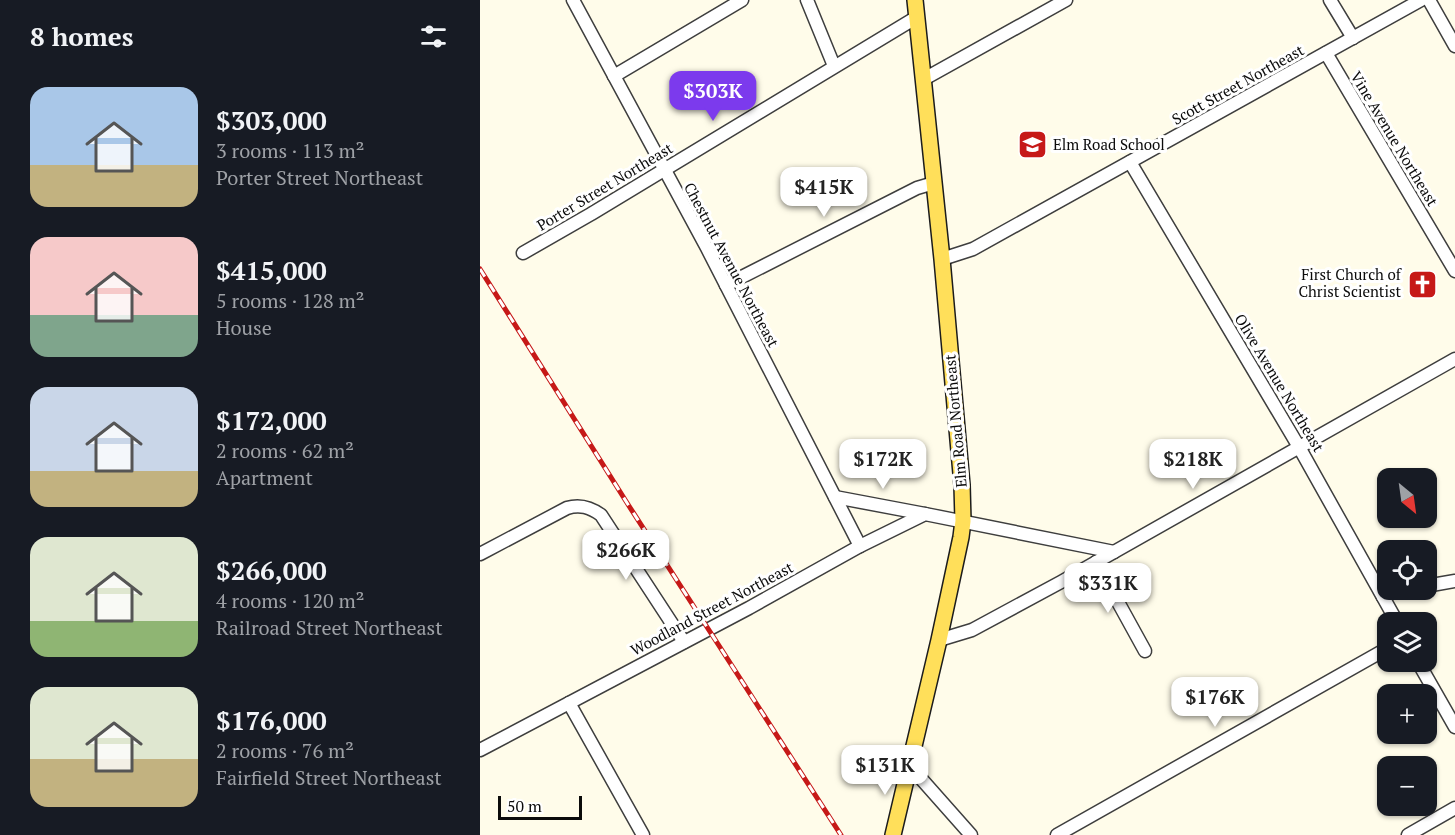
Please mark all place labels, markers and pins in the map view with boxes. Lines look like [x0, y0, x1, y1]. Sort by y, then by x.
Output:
pin: $303K [671, 71, 755, 122]
school or university icon: Elm Road School [1016, 129, 1048, 161]
place label: Elm Road School [1053, 134, 1165, 154]
pin: $415K [782, 167, 866, 218]
place label: First Church of Christ Scientist [1298, 264, 1402, 301]
church icon: First Church of Christ Scientist [1406, 268, 1438, 300]
pin: $172K [841, 439, 925, 490]
pin: $218K [1151, 439, 1235, 490]
pin: $266K [584, 530, 668, 581]
pin: $331K [1066, 563, 1150, 614]
pin: $176K [1173, 677, 1257, 728]
pin: $131K [843, 745, 927, 796]

